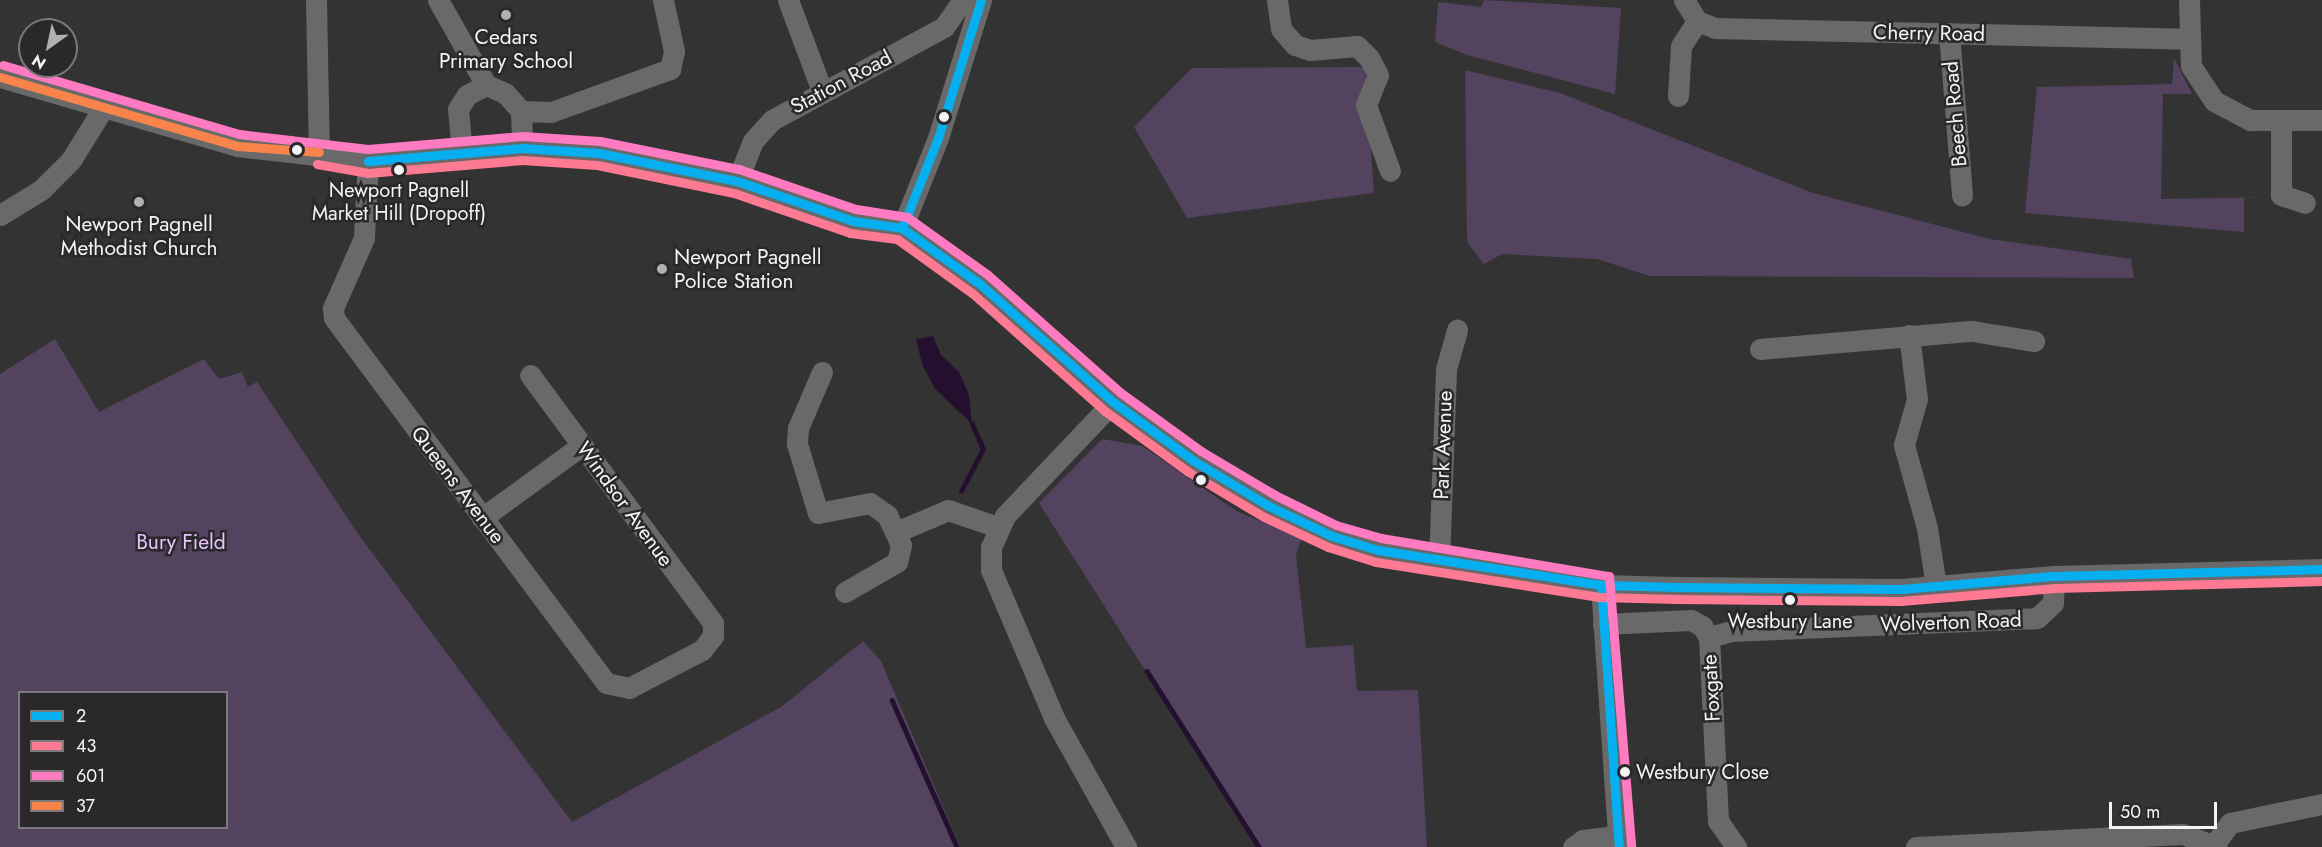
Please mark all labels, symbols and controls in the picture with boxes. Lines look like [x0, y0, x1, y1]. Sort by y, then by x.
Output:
marker: Cedars Primary School [499, 8, 513, 22]
north arrow [18, 18, 78, 78]
street label: Cherry Road [1873, 19, 1985, 47]
place label: Cedars Primary School [439, 24, 573, 74]
street label: Station Road [786, 45, 896, 119]
text: N [27, 49, 51, 75]
street label: Beech Road [1938, 60, 1972, 168]
unlabelled marker [938, 111, 950, 123]
unlabelled marker [291, 144, 303, 156]
marker: Newport Pagnell Market Hill (Dropoff) [393, 164, 405, 176]
place label: Newport Pagnell Market Hill (Dropoff) [312, 179, 486, 226]
marker: Newport Pagnell Methodist Church [132, 195, 146, 209]
place label: Newport Pagnell Methodist Church [61, 211, 217, 261]
place label: Newport Pagnell Police Station [674, 244, 821, 294]
marker: Newport Pagnell Police Station [655, 262, 669, 276]
street label: Park Avenue [1429, 390, 1457, 500]
street label: Queens Avenue [406, 421, 510, 549]
street label: Windsor Avenue [571, 437, 679, 571]
unlabelled marker [1195, 474, 1207, 486]
park label: Bury Field [136, 529, 226, 555]
marker: Westbury Lane [1784, 594, 1796, 606]
street label: Wolverton Road [1880, 607, 2022, 637]
place label: Westbury Lane [1728, 609, 1852, 633]
street label: Foxgate [1697, 654, 1725, 722]
legend [18, 691, 228, 829]
text: 2 [76, 703, 86, 729]
text: 43 [76, 733, 96, 759]
place label: Westbury Close [1636, 760, 1769, 784]
text: 601 [76, 763, 105, 789]
marker: Westbury Close [1619, 766, 1631, 778]
scale bar [2112, 790, 2220, 828]
text: 37 [76, 793, 95, 819]
text: 50 m [2120, 799, 2160, 825]

